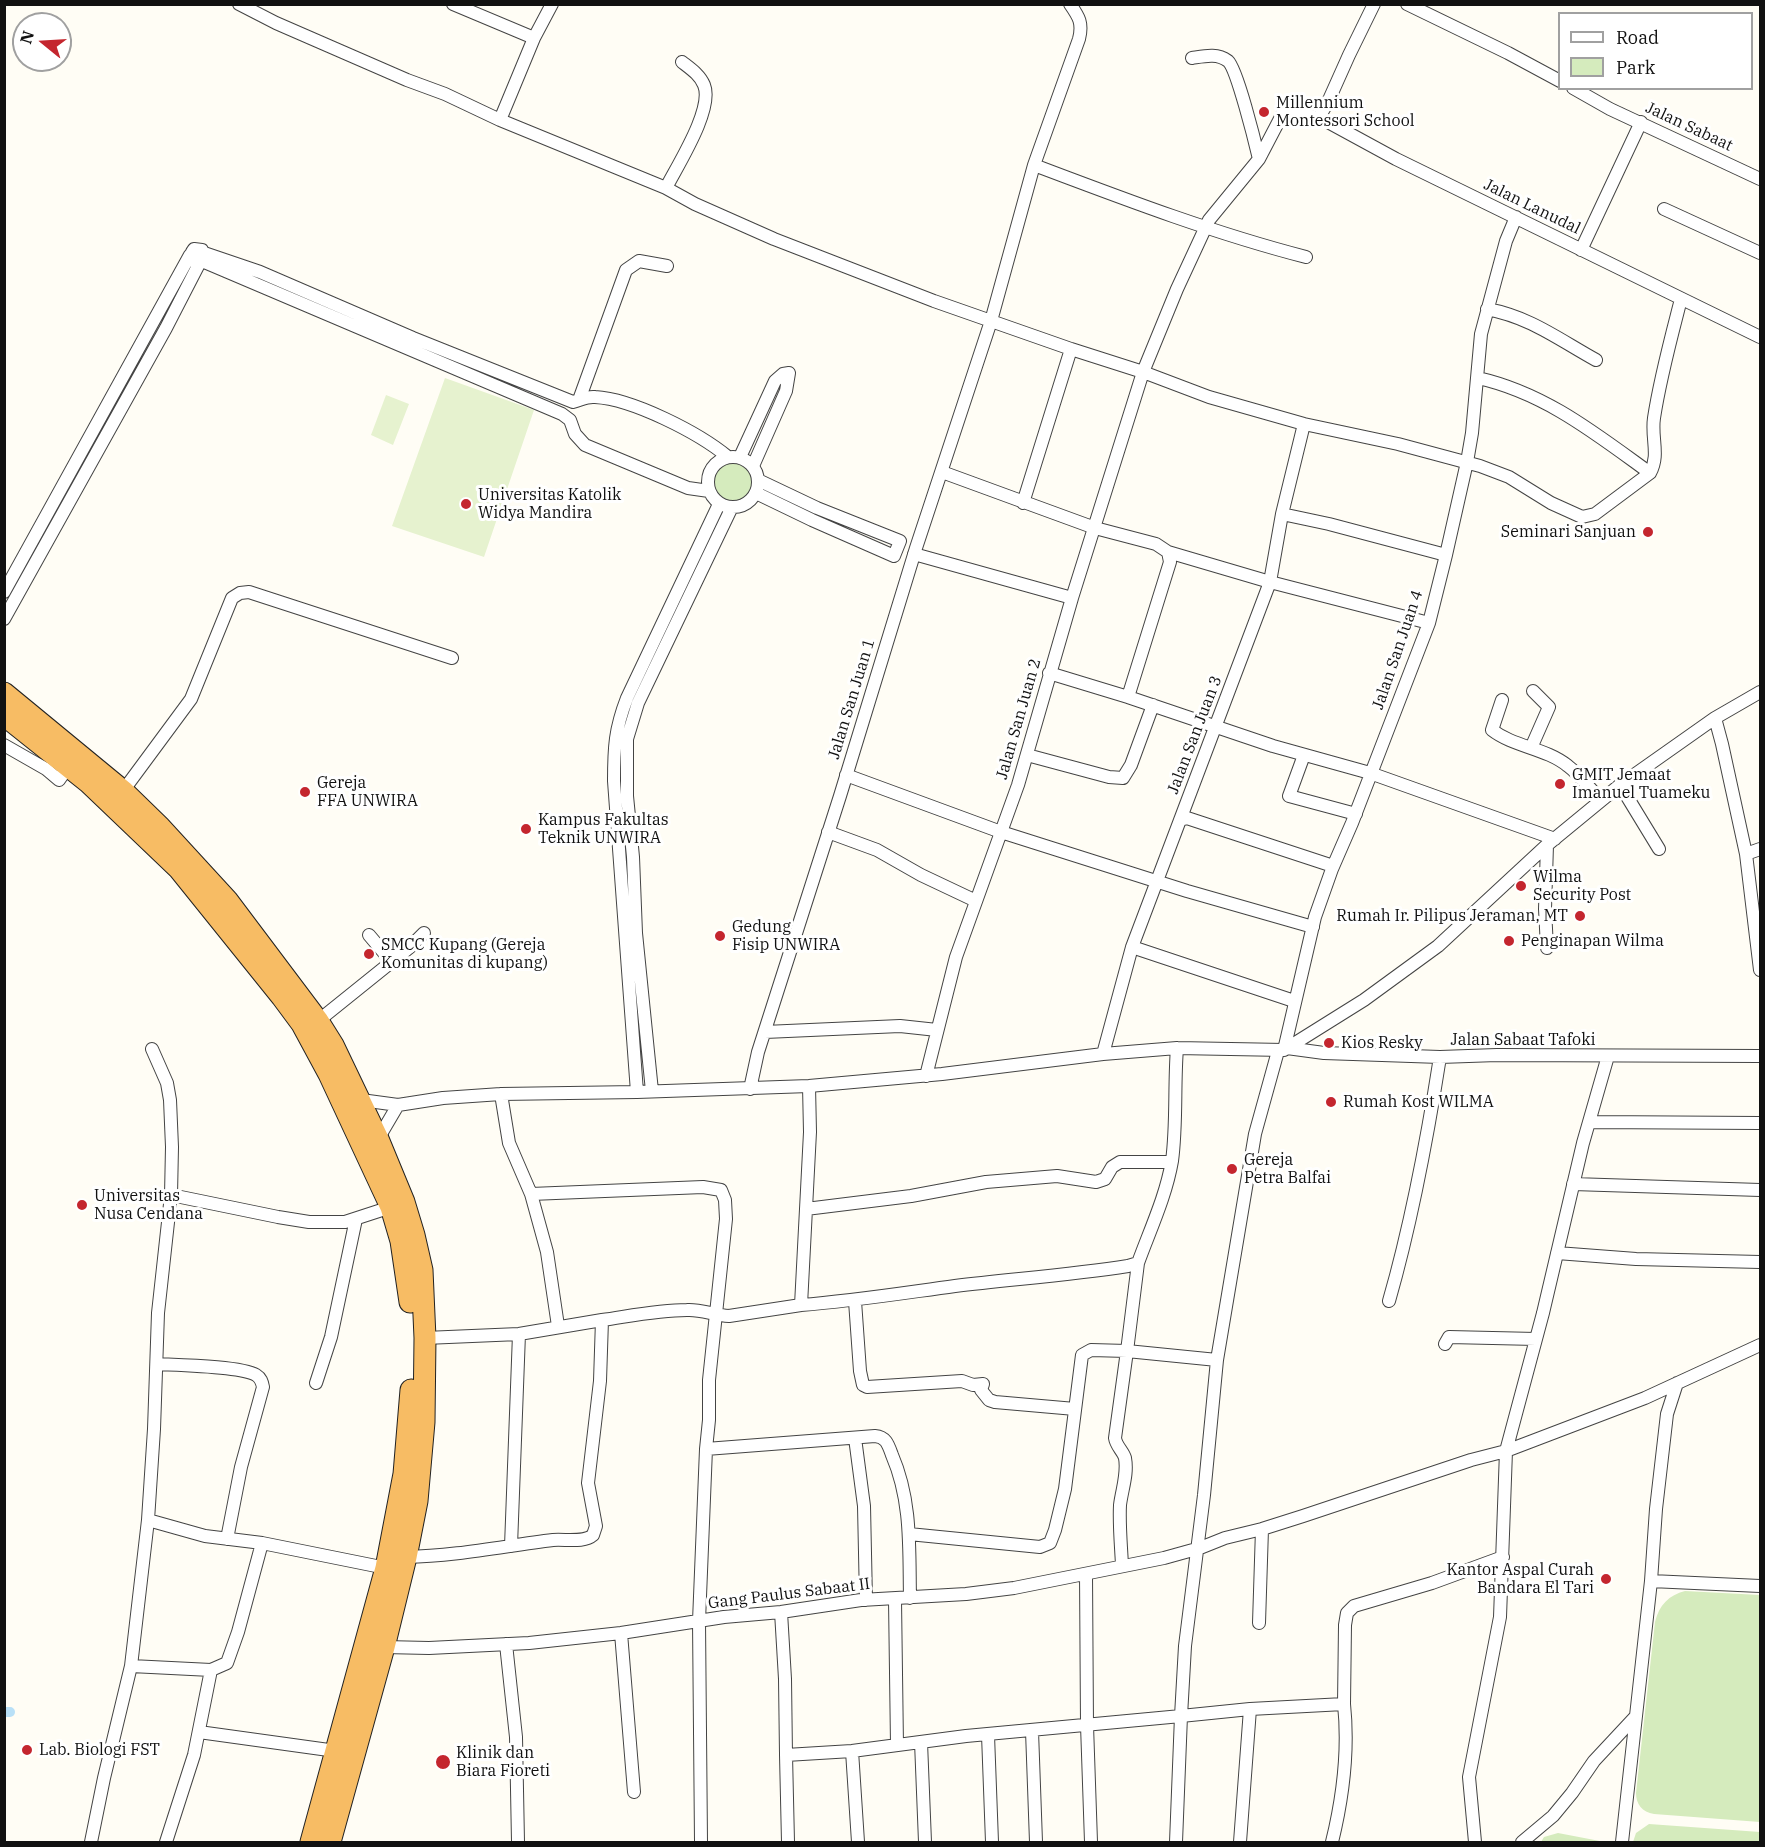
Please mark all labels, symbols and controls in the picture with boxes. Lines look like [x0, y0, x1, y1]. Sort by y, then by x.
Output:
north arrow [12, 12, 72, 72]
legend [1558, 12, 1753, 90]
text: Road [1616, 26, 1659, 49]
text: N [15, 28, 38, 46]
text: Park [1616, 56, 1655, 79]
place label: Millennium Montessori School [1276, 93, 1414, 131]
street label: Jalan Sabaat [1642, 98, 1736, 156]
marker: Millennium Montessori School [1257, 105, 1271, 119]
street label: Jalan Lanudal [1481, 175, 1583, 239]
place label: Universitas Katolik Widya Mandira [478, 485, 621, 523]
marker: Universitas Katolik Widya Mandira [459, 497, 473, 511]
place label: Seminari Sanjuan [1501, 522, 1636, 542]
marker: Seminari Sanjuan [1641, 525, 1655, 539]
street label: Jalan San Juan 4 [1369, 588, 1427, 712]
street label: Jalan San Juan 1 [825, 636, 879, 762]
street label: Jalan San Juan 2 [993, 656, 1045, 782]
street label: Jalan San Juan 3 [1164, 673, 1226, 797]
place label: GMIT Jemaat Imanuel Tuameku [1572, 765, 1710, 803]
place label: Gereja FFA UNWIRA [317, 773, 418, 811]
marker: GMIT Jemaat Imanuel Tuameku [1553, 777, 1567, 791]
marker: Gereja FFA UNWIRA [298, 785, 312, 799]
place label: Kampus Fakultas Teknik UNWIRA [538, 810, 668, 848]
marker: Kampus Fakultas Teknik UNWIRA [519, 822, 533, 836]
place label: Wilma Security Post [1533, 867, 1631, 905]
marker: Wilma Security Post [1514, 879, 1528, 893]
place label: Rumah Ir. Pilipus Jeraman, MT [1336, 906, 1568, 926]
marker: Rumah Ir. Pilipus Jeraman, MT [1573, 909, 1587, 923]
place label: Gedung Fisip UNWIRA [732, 917, 840, 955]
marker: Gedung Fisip UNWIRA [713, 929, 727, 943]
place label: Penginapan Wilma [1521, 931, 1664, 951]
marker: Penginapan Wilma [1502, 934, 1516, 948]
place label: SMCC Kupang (Gereja Komunitas di kupang) [381, 935, 548, 973]
marker: SMCC Kupang (Gereja Komunitas di kupang) [362, 947, 376, 961]
street label: Jalan Sabaat Tafoki [1450, 1030, 1596, 1050]
place label: Kios Resky [1341, 1033, 1423, 1053]
marker: Kios Resky [1322, 1036, 1336, 1050]
place label: Rumah Kost WILMA [1343, 1092, 1494, 1112]
marker: Rumah Kost WILMA [1324, 1095, 1338, 1109]
place label: Gereja Petra Balfai [1244, 1150, 1331, 1188]
marker: Gereja Petra Balfai [1225, 1162, 1239, 1176]
place label: Universitas Nusa Cendana [94, 1186, 203, 1224]
marker: Universitas Nusa Cendana [75, 1198, 89, 1212]
place label: Kantor Aspal Curah Bandara El Tari [1446, 1560, 1594, 1598]
marker: Kantor Aspal Curah Bandara El Tari [1599, 1572, 1613, 1586]
street label: Gang Paulus Sabaat II [707, 1575, 871, 1613]
place label: Lab. Biologi FST [39, 1740, 160, 1760]
marker: Lab. Biologi FST [20, 1743, 34, 1757]
place label: Klinik dan Biara Fioreti [456, 1743, 550, 1781]
marker: Klinik dan Biara Fioreti [434, 1753, 452, 1771]

